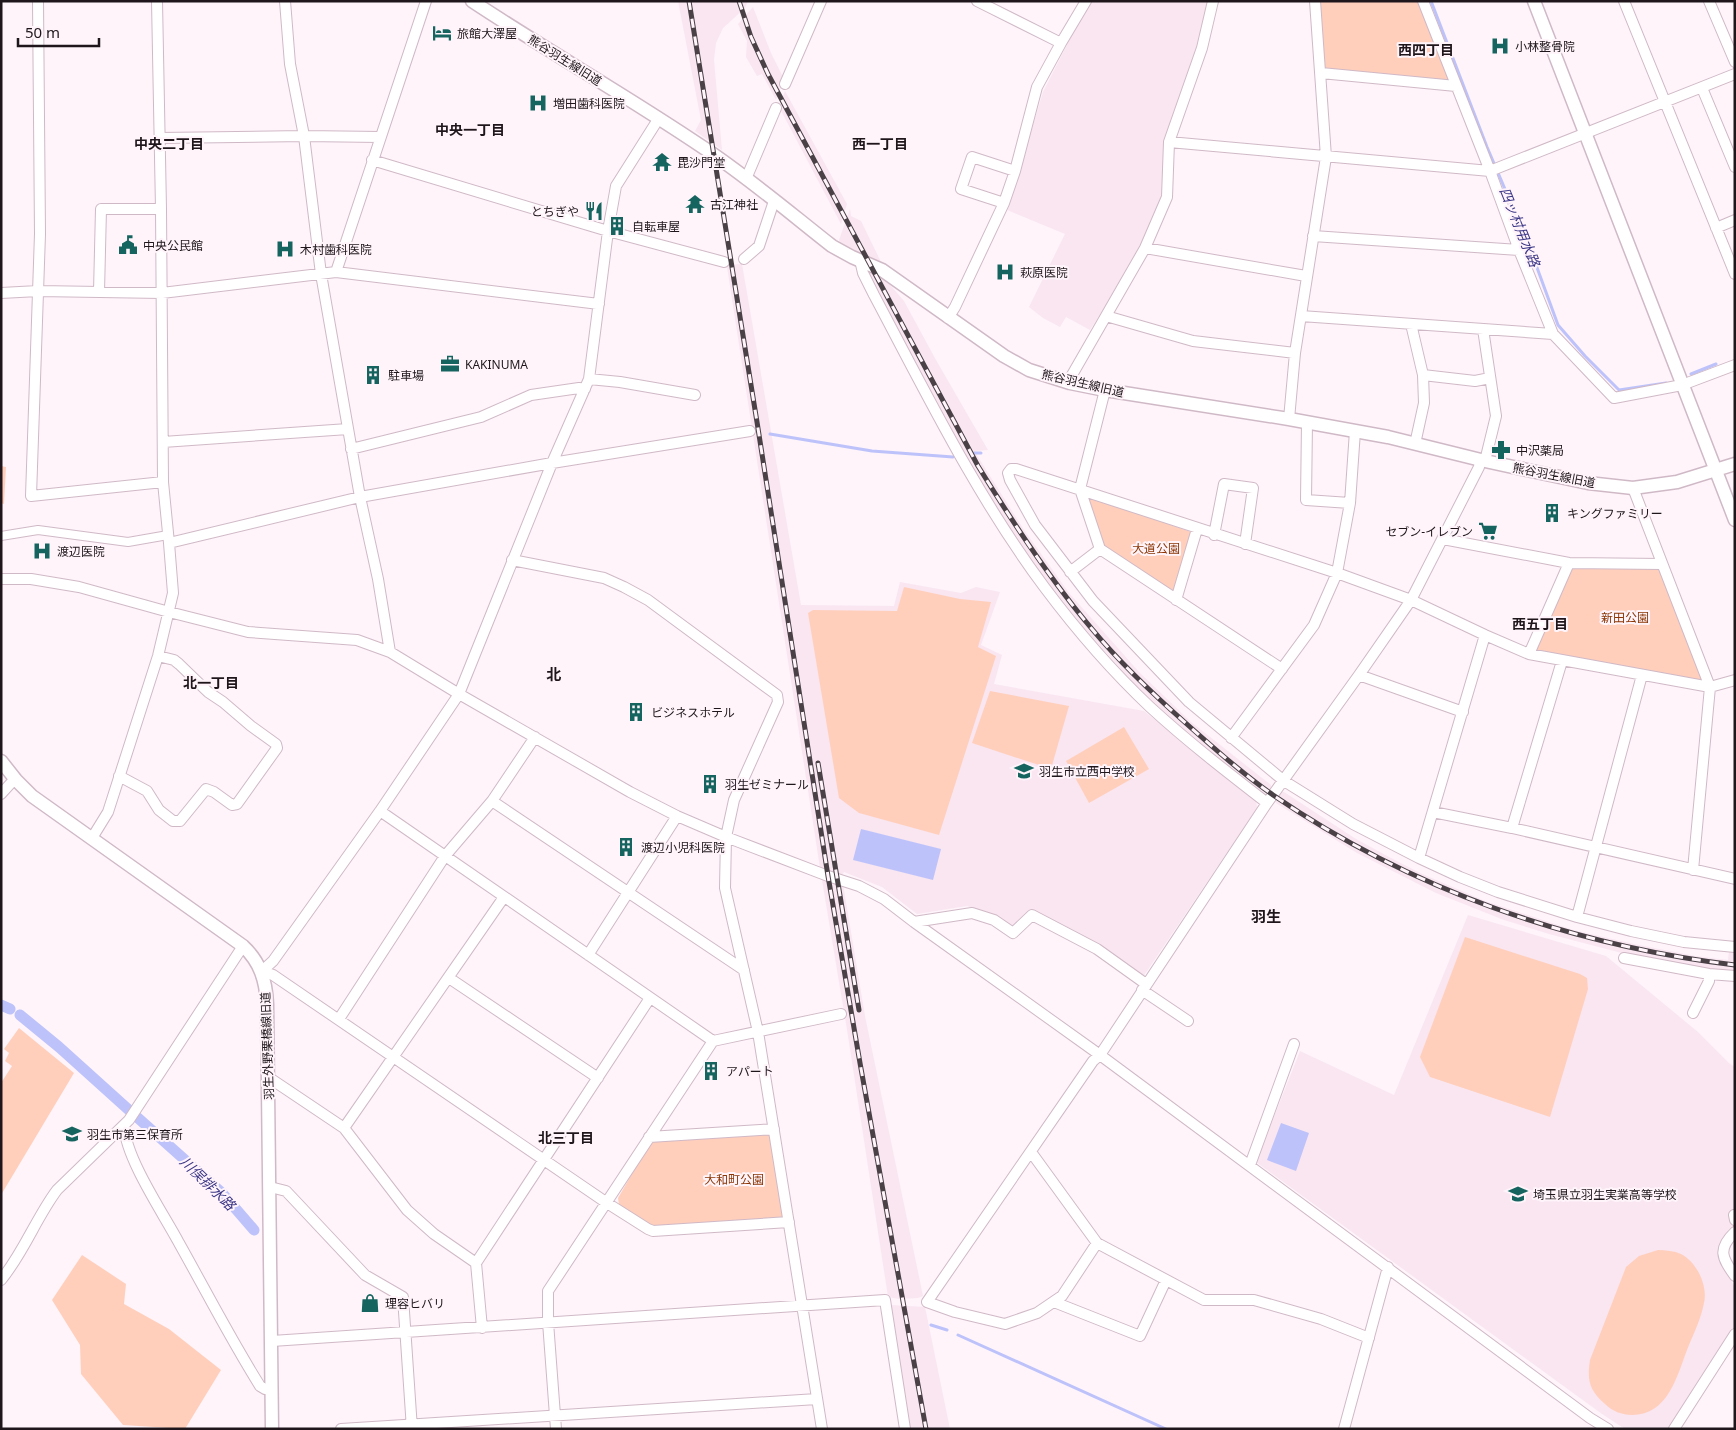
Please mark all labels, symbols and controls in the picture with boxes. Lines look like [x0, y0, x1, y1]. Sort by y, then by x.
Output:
scale bar [18, 15, 99, 47]
text: 50 m [25, 22, 60, 42]
hotel icon: 旅館大澤屋 [431, 22, 453, 44]
place label: 旅館大澤屋 [457, 25, 517, 42]
street label: 熊谷羽生線旧道 [525, 31, 605, 89]
hospital icon: 小林整骨院 [1489, 35, 1511, 57]
place label: 小林整骨院 [1515, 38, 1575, 55]
district label: 西四丁目 [1398, 40, 1454, 59]
hospital icon: 増田歯科医院 [527, 92, 549, 114]
place label: 増田歯科医院 [553, 95, 625, 112]
district label: 中央一丁目 [435, 120, 505, 139]
district label: 中央二丁目 [134, 134, 204, 153]
district label: 西一丁目 [852, 134, 908, 153]
temple icon: 毘沙門堂 [651, 151, 673, 173]
place label: 毘沙門堂 [677, 154, 725, 171]
water label: 四ッ村用水路 [1495, 184, 1545, 270]
temple icon: 古江神社 [684, 193, 706, 215]
place label: 古江神社 [710, 196, 758, 213]
restaurant icon: とちぎや [583, 200, 605, 222]
place label: とちぎや [531, 203, 579, 220]
building icon: 自転車屋 [606, 215, 628, 237]
place label: 自転車屋 [632, 218, 680, 235]
public building icon: 中央公民館 [117, 234, 139, 256]
place label: 中央公民館 [143, 237, 203, 254]
hospital icon: 木村歯科医院 [274, 238, 296, 260]
place label: 木村歯科医院 [300, 241, 372, 258]
hospital icon: 萩原医院 [994, 261, 1016, 283]
place label: 萩原医院 [1020, 264, 1068, 281]
office icon: KAKINUMA [439, 353, 461, 375]
place label: KAKINUMA [465, 356, 528, 373]
building icon: 駐車場 [362, 364, 384, 386]
street label: 熊谷羽生線旧道 [1040, 365, 1126, 401]
place label: 駐車場 [388, 367, 424, 384]
pharmacy icon: 中沢薬局 [1490, 439, 1512, 461]
place label: 中沢薬局 [1516, 442, 1564, 459]
street label: 熊谷羽生線旧道 [1511, 459, 1597, 491]
building icon: キングファミリー [1541, 502, 1563, 524]
place label: キングファミリー [1567, 505, 1663, 522]
supermarket icon: セブン-イレブン [1477, 520, 1499, 542]
place label: セブン-イレブン [1385, 523, 1473, 540]
hospital icon: 渡辺医院 [31, 540, 53, 562]
park label: 大道公園 [1132, 540, 1180, 557]
place label: 渡辺医院 [57, 543, 105, 560]
park label: 新田公園 [1601, 609, 1649, 626]
district label: 西五丁目 [1512, 614, 1568, 633]
district label: 北 [546, 664, 562, 684]
district label: 北一丁目 [183, 673, 239, 692]
building icon: ビジネスホテル [625, 701, 647, 723]
place label: ビジネスホテル [651, 704, 735, 721]
school or university icon: 羽生市立西中学校 [1013, 760, 1035, 782]
place label: 羽生市立西中学校 [1039, 763, 1135, 780]
building icon: 羽生ゼミナール [699, 773, 721, 795]
place label: 羽生ゼミナール [725, 776, 809, 793]
building icon: 渡辺小児科医院 [615, 836, 637, 858]
place label: 渡辺小児科医院 [641, 839, 725, 856]
district label: 羽生 [1251, 906, 1281, 926]
street label: 羽生外野栗橋線旧道 [257, 992, 277, 1100]
building icon: アパート [700, 1060, 722, 1082]
place label: アパート [726, 1063, 774, 1080]
school or university icon: 羽生市第三保育所 [61, 1123, 83, 1145]
place label: 羽生市第三保育所 [87, 1126, 183, 1143]
district label: 北三丁目 [538, 1128, 594, 1147]
water label: 川俣排水路 [176, 1152, 240, 1215]
park label: 大和町公園 [704, 1171, 764, 1188]
school or university icon: 埼玉県立羽生実業高等学校 [1507, 1183, 1529, 1205]
place label: 埼玉県立羽生実業高等学校 [1533, 1186, 1677, 1203]
shop icon: 理容ヒバリ [359, 1292, 381, 1314]
place label: 理容ヒバリ [385, 1295, 445, 1312]

